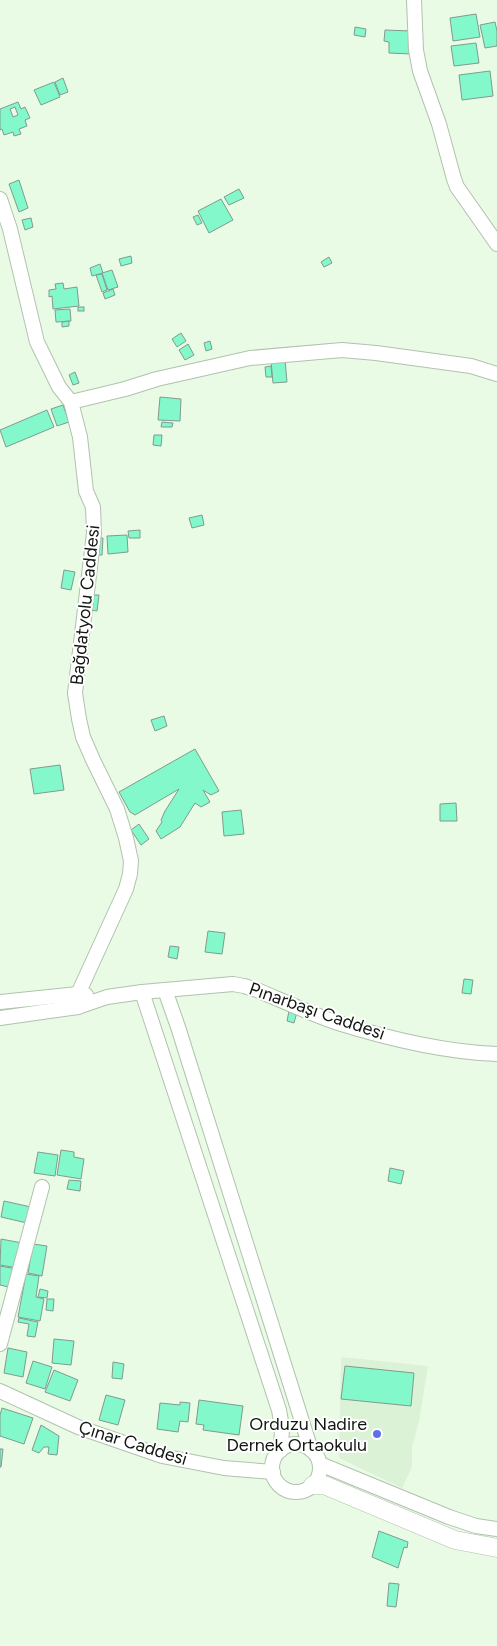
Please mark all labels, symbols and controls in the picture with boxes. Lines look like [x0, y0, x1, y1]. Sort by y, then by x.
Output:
street label: Bağdatyolu Caddesi [66, 524, 104, 686]
street label: Pınarbaşı Caddesi [246, 977, 388, 1045]
place label: Orduzu Nadire Dernek Ortaokulu [226, 1413, 367, 1456]
street label: Çınar Caddesi [76, 1416, 190, 1470]
marker: Orduzu Nadire Dernek Ortaokulu [371, 1428, 383, 1440]

